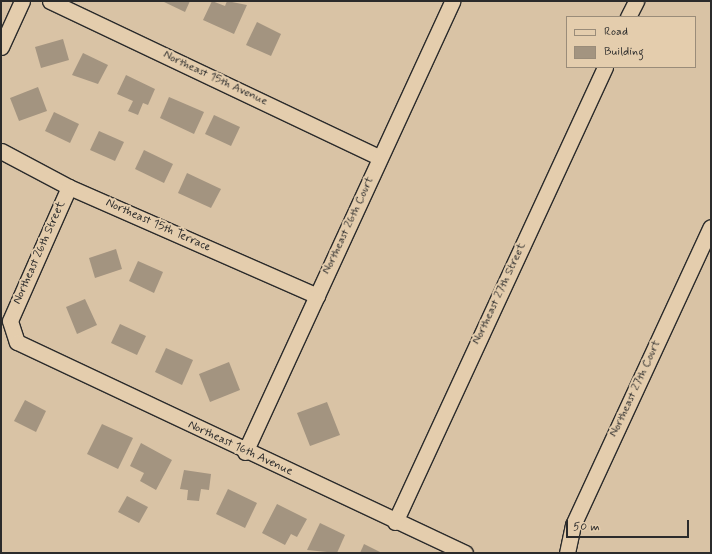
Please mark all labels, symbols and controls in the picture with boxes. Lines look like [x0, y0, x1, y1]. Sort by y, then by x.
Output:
legend [566, 16, 696, 68]
text: Road [604, 24, 628, 40]
text: Building [604, 44, 644, 60]
street label: Northeast 15th Avenue [160, 48, 270, 110]
street label: Northeast 26th Court [320, 175, 378, 277]
street label: Northeast 15th Terrace [103, 196, 213, 256]
street label: Northeast 26th Street [11, 199, 69, 307]
street label: Northeast 27th Street [470, 241, 530, 347]
street label: Northeast 27th Court [607, 338, 665, 440]
street label: Northeast 16th Avenue [185, 418, 295, 480]
scale bar [568, 512, 691, 538]
text: 50 m [573, 519, 600, 535]

